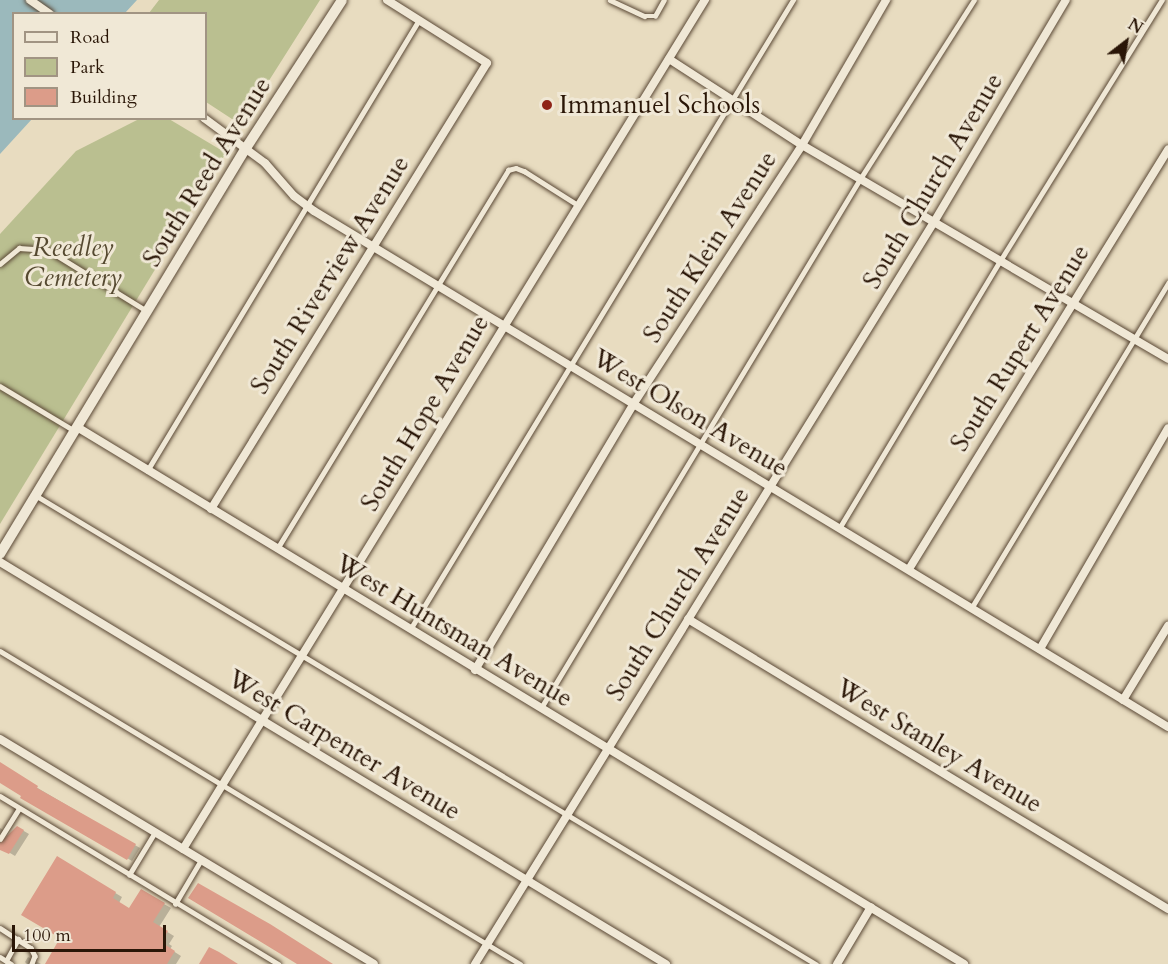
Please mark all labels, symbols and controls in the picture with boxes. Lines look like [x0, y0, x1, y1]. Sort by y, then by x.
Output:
legend [12, 12, 207, 120]
north arrow [1096, 12, 1156, 72]
text: N [1124, 14, 1147, 40]
text: Road [70, 25, 110, 50]
text: Park [70, 55, 105, 80]
street label: South Church Avenue [856, 67, 1010, 295]
street label: South Reed Avenue [136, 71, 278, 273]
text: Building [70, 85, 137, 110]
place label: Immanuel Schools [559, 89, 760, 121]
marker: Immanuel Schools [540, 98, 554, 112]
street label: South Klein Avenue [636, 145, 784, 349]
street label: South Riverview Avenue [244, 150, 416, 400]
park label: Reedley Cemetery [24, 232, 122, 294]
street label: South Rupert Avenue [944, 239, 1096, 457]
street label: South Hope Avenue [354, 309, 496, 517]
street label: West Olson Avenue [587, 342, 793, 484]
street label: South Church Avenue [600, 481, 756, 707]
street label: West Huntsman Avenue [330, 548, 578, 714]
street label: West Carpenter Avenue [222, 663, 466, 827]
street label: West Stanley Avenue [830, 672, 1048, 820]
scale bar [15, 913, 170, 951]
text: 100 m [23, 923, 71, 948]

